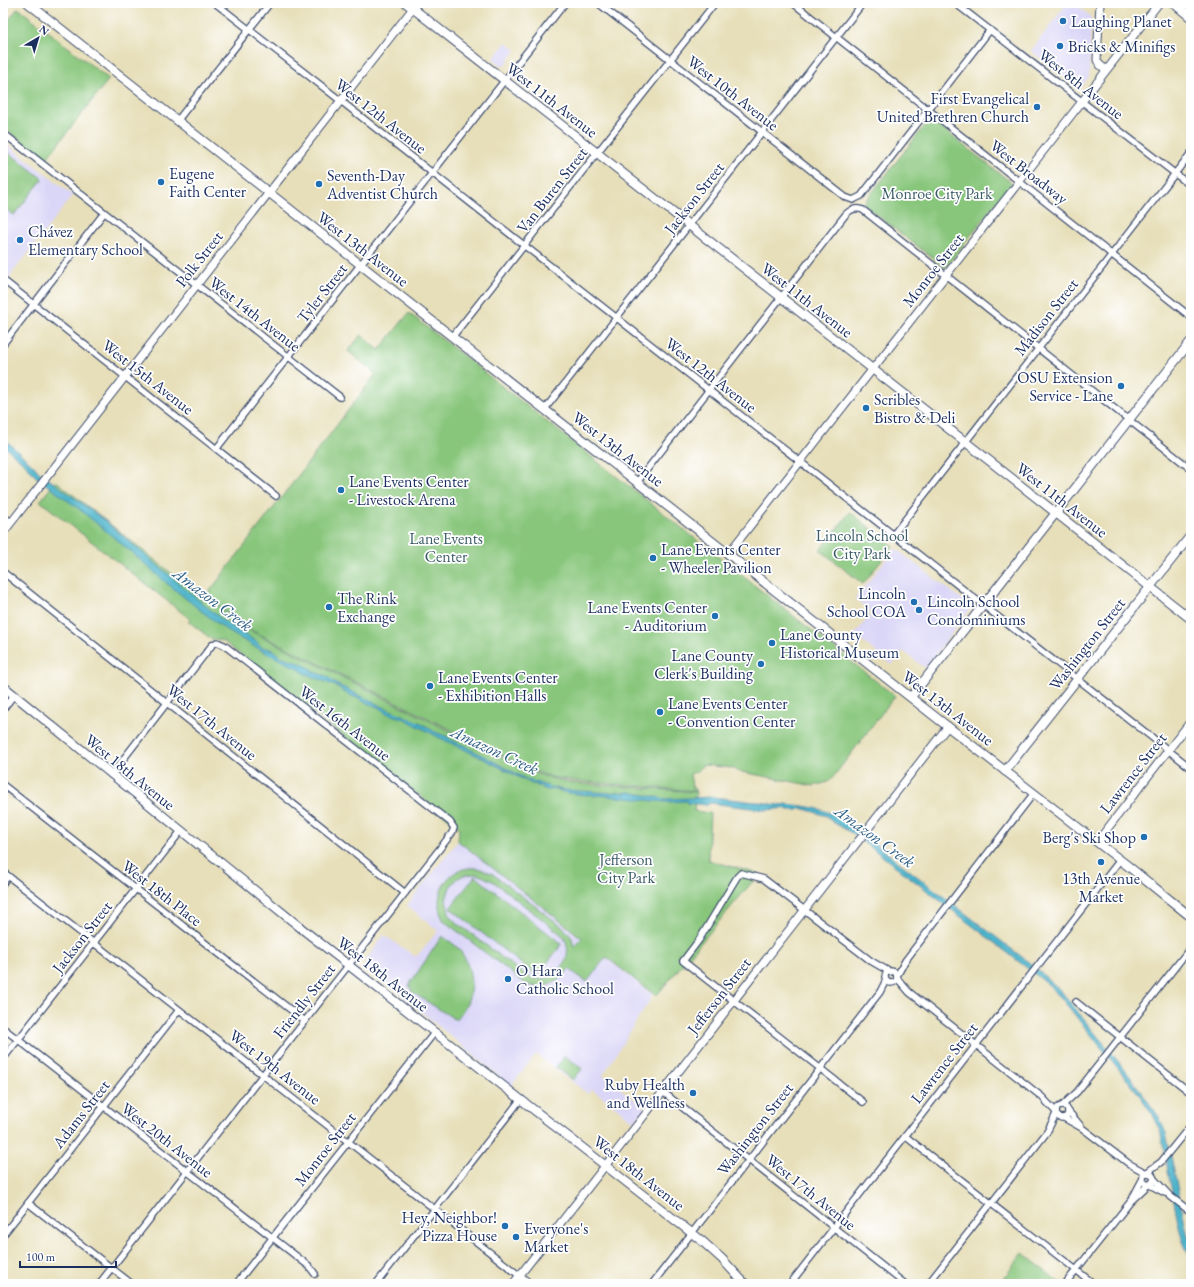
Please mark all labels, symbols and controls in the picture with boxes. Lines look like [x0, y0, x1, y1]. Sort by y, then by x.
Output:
place label: Laughing Planet [1071, 11, 1172, 32]
marker: Laughing Planet [1058, 16, 1068, 26]
north arrow [18, 18, 58, 58]
text: N [36, 22, 52, 38]
place label: Bricks & Minifigs [1068, 36, 1175, 57]
marker: Bricks & Minifigs [1055, 41, 1065, 51]
street label: West 8th Avenue [1034, 44, 1128, 124]
street label: West 10th Avenue [683, 51, 783, 135]
street label: West 11th Avenue [502, 58, 602, 142]
street label: West 12th Avenue [331, 74, 431, 158]
place label: First Evangelical United Brethren Church [877, 88, 1029, 127]
marker: First Evangelical United Brethren Church [1032, 102, 1042, 112]
street label: West Broadway [986, 135, 1073, 210]
street label: Van Buren Street [512, 143, 592, 237]
street label: Jackson Street [658, 158, 729, 240]
place label: Eugene Faith Center [169, 163, 247, 202]
place label: Seventh-Day Adventist Church [326, 165, 438, 204]
marker: Eugene Faith Center [156, 177, 166, 187]
marker: Seventh-Day Adventist Church [314, 179, 324, 189]
park label: Monroe City Park [882, 183, 993, 204]
street label: West 13th Avenue [313, 207, 413, 291]
place label: Chávez Elementary School [28, 221, 143, 260]
street label: Polk Street [171, 227, 227, 291]
street label: Monroe Street [898, 229, 968, 311]
marker: Chávez Elementary School [15, 235, 25, 245]
street label: West 11th Avenue [757, 258, 857, 342]
street label: Tyler Street [292, 259, 352, 327]
street label: West 14th Avenue [205, 272, 305, 356]
street label: Madison Street [1009, 274, 1083, 360]
street label: West 12th Avenue [661, 333, 761, 417]
street label: West 15th Avenue [98, 335, 198, 419]
place label: OSU Extension Service - Lane [1017, 367, 1114, 406]
marker: OSU Extension Service - Lane [1116, 381, 1126, 391]
place label: Scribles Bistro & Deli [874, 389, 955, 428]
marker: Scribles Bistro & Deli [861, 403, 871, 413]
street label: West 13th Avenue [568, 407, 668, 491]
street label: West 11th Avenue [1012, 458, 1112, 542]
place label: Lane Events Center - Livestock Arena [349, 471, 469, 510]
marker: Lane Events Center - Livestock Arena [336, 485, 346, 495]
park label: Lincoln School City Park [816, 525, 909, 564]
park label: Lane Events Center [409, 528, 483, 567]
place label: Lane Events Center - Wheeler Pavilion [661, 539, 781, 578]
marker: Lane Events Center - Wheeler Pavilion [648, 553, 658, 563]
water label: Amazon Creek [167, 561, 257, 636]
place label: Lincoln School COA [827, 583, 907, 622]
place label: The Rink Exchange [337, 588, 397, 627]
place label: Lincoln School Condominiums [927, 591, 1026, 630]
street label: Washington Street [1044, 593, 1130, 695]
place label: Lane Events Center - Auditorium [587, 597, 708, 636]
marker: Lincoln School COA [909, 597, 919, 607]
marker: The Rink Exchange [324, 602, 334, 612]
marker: Lincoln School Condominiums [914, 605, 924, 615]
marker: Lane Events Center - Auditorium [710, 611, 720, 621]
place label: Lane County Historical Museum [780, 624, 900, 663]
marker: Lane County Historical Museum [767, 638, 777, 648]
place label: Lane County Clerk's Building [654, 645, 754, 684]
marker: Lane County Clerk's Building [756, 659, 766, 669]
street label: West 13th Avenue [898, 666, 998, 750]
place label: Lane Events Center - Exhibition Halls [438, 667, 558, 706]
street label: West 17th Avenue [162, 679, 262, 765]
street label: West 16th Avenue [295, 681, 395, 765]
marker: Lane Events Center - Exhibition Halls [425, 681, 435, 691]
place label: Lane Events Center - Convention Center [668, 693, 796, 732]
marker: Lane Events Center - Convention Center [655, 707, 665, 717]
water label: Amazon Creek [446, 719, 543, 780]
street label: Lawrence Street [1095, 728, 1171, 818]
street label: West 18th Avenue [80, 729, 180, 815]
water label: Amazon Creek [829, 798, 920, 873]
place label: Berg's Ski Shop [1043, 827, 1136, 848]
marker: Berg's Ski Shop [1139, 832, 1149, 842]
park label: Jefferson City Park [597, 849, 655, 888]
street label: West 18th Place [118, 855, 206, 931]
marker: 13th Avenue Market [1096, 857, 1106, 867]
place label: 13th Avenue Market [1062, 868, 1140, 907]
street label: Jackson Street [46, 897, 117, 979]
street label: West 18th Avenue [333, 932, 433, 1016]
street label: Jefferson Street [681, 953, 756, 1040]
street label: Friendly Street [268, 959, 340, 1043]
place label: O Hara Catholic School [516, 960, 614, 999]
marker: O Hara Catholic School [503, 974, 513, 984]
street label: Lawrence Street [906, 1018, 982, 1108]
street label: West 19th Avenue [225, 1025, 325, 1109]
place label: Ruby Health and Wellness [604, 1074, 685, 1113]
street label: Adams Street [47, 1075, 114, 1153]
street label: Washington Street [712, 1078, 798, 1180]
marker: Ruby Health and Wellness [688, 1088, 698, 1098]
street label: West 20th Avenue [117, 1098, 217, 1182]
street label: Monroe Street [290, 1108, 360, 1190]
street label: West 18th Avenue [589, 1131, 689, 1215]
street label: West 17th Avenue [761, 1149, 861, 1235]
place label: Hey, Neighbor! Pizza House [401, 1207, 497, 1246]
place label: Everyone's Market [524, 1218, 588, 1257]
marker: Hey, Neighbor! Pizza House [500, 1221, 510, 1231]
marker: Everyone's Market [511, 1232, 521, 1242]
scale bar [20, 1243, 116, 1269]
text: 100 m [26, 1249, 56, 1265]

